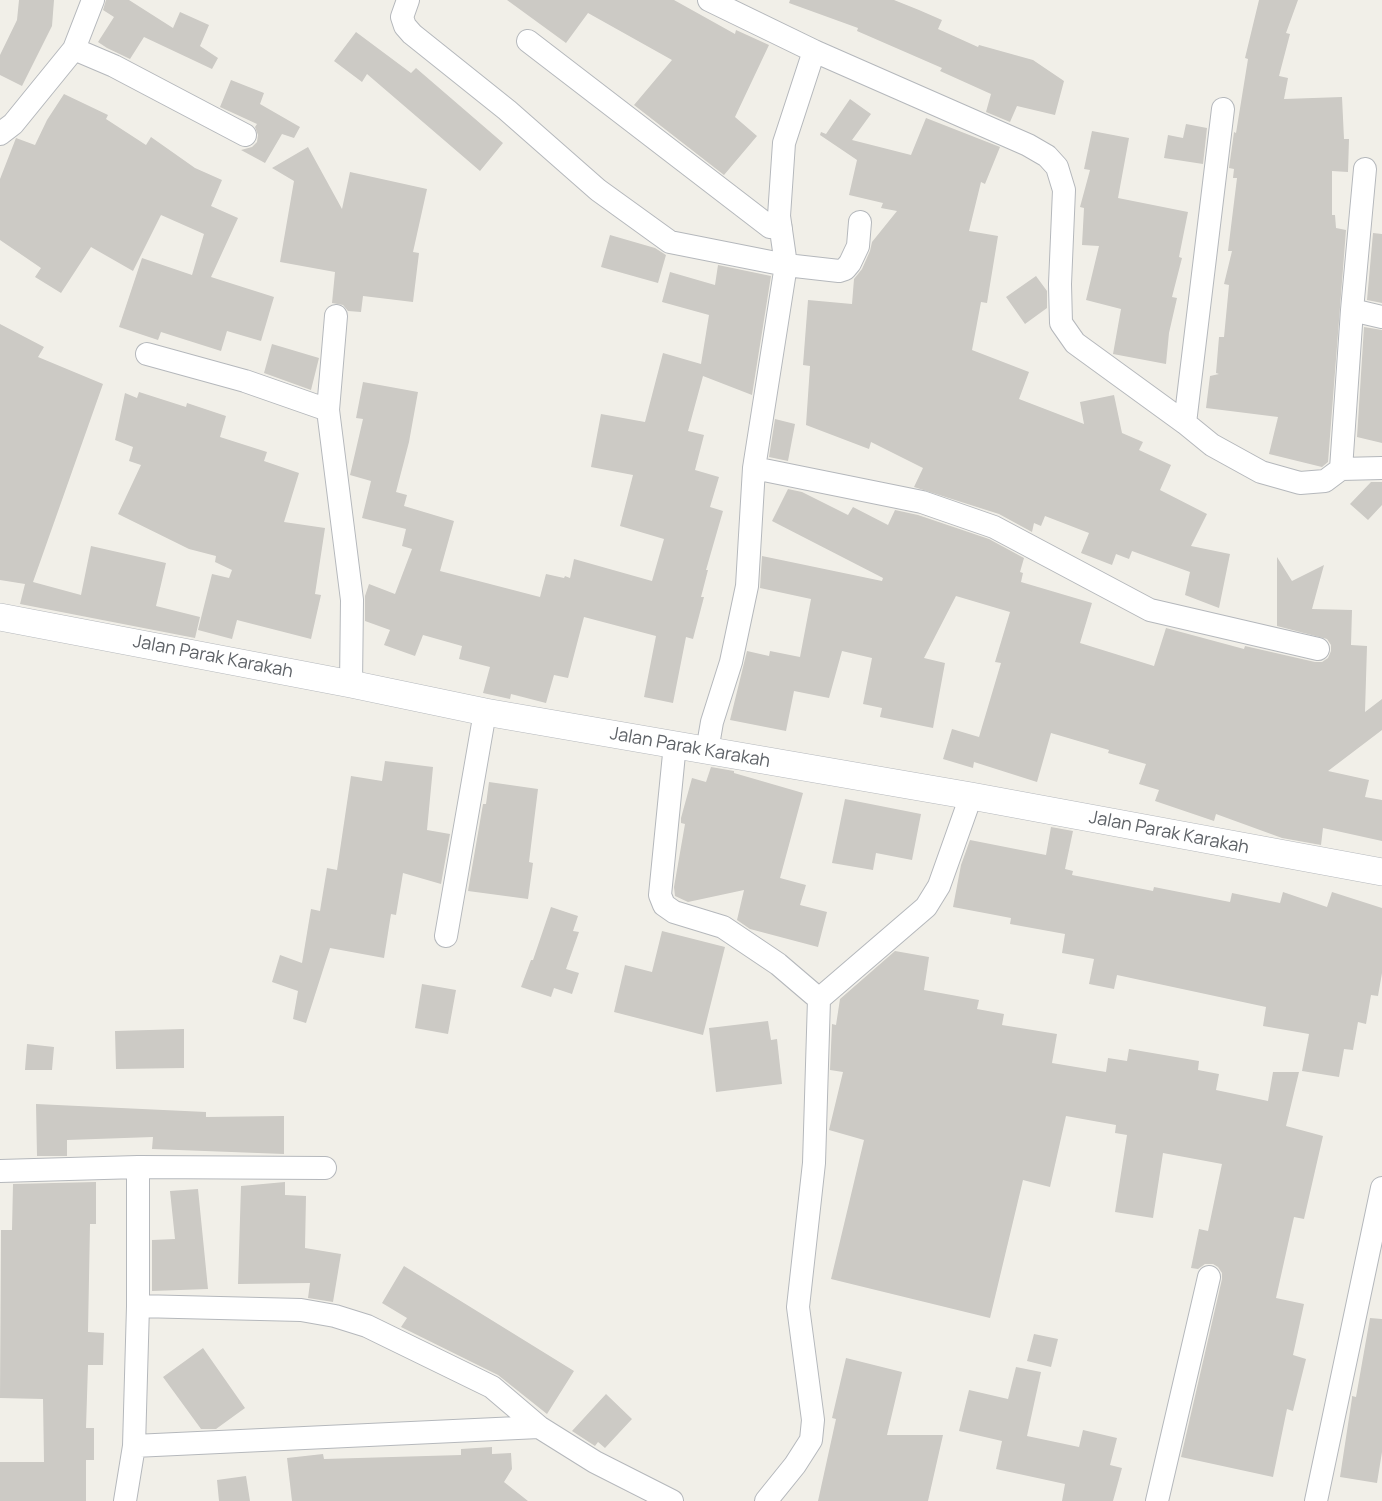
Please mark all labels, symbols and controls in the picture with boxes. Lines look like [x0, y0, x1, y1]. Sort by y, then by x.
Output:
street label: Jalan Parak Karakah [131, 631, 295, 683]
street label: Jalan Parak Karakah [608, 723, 772, 773]
street label: Jalan Parak Karakah [1087, 807, 1251, 859]

